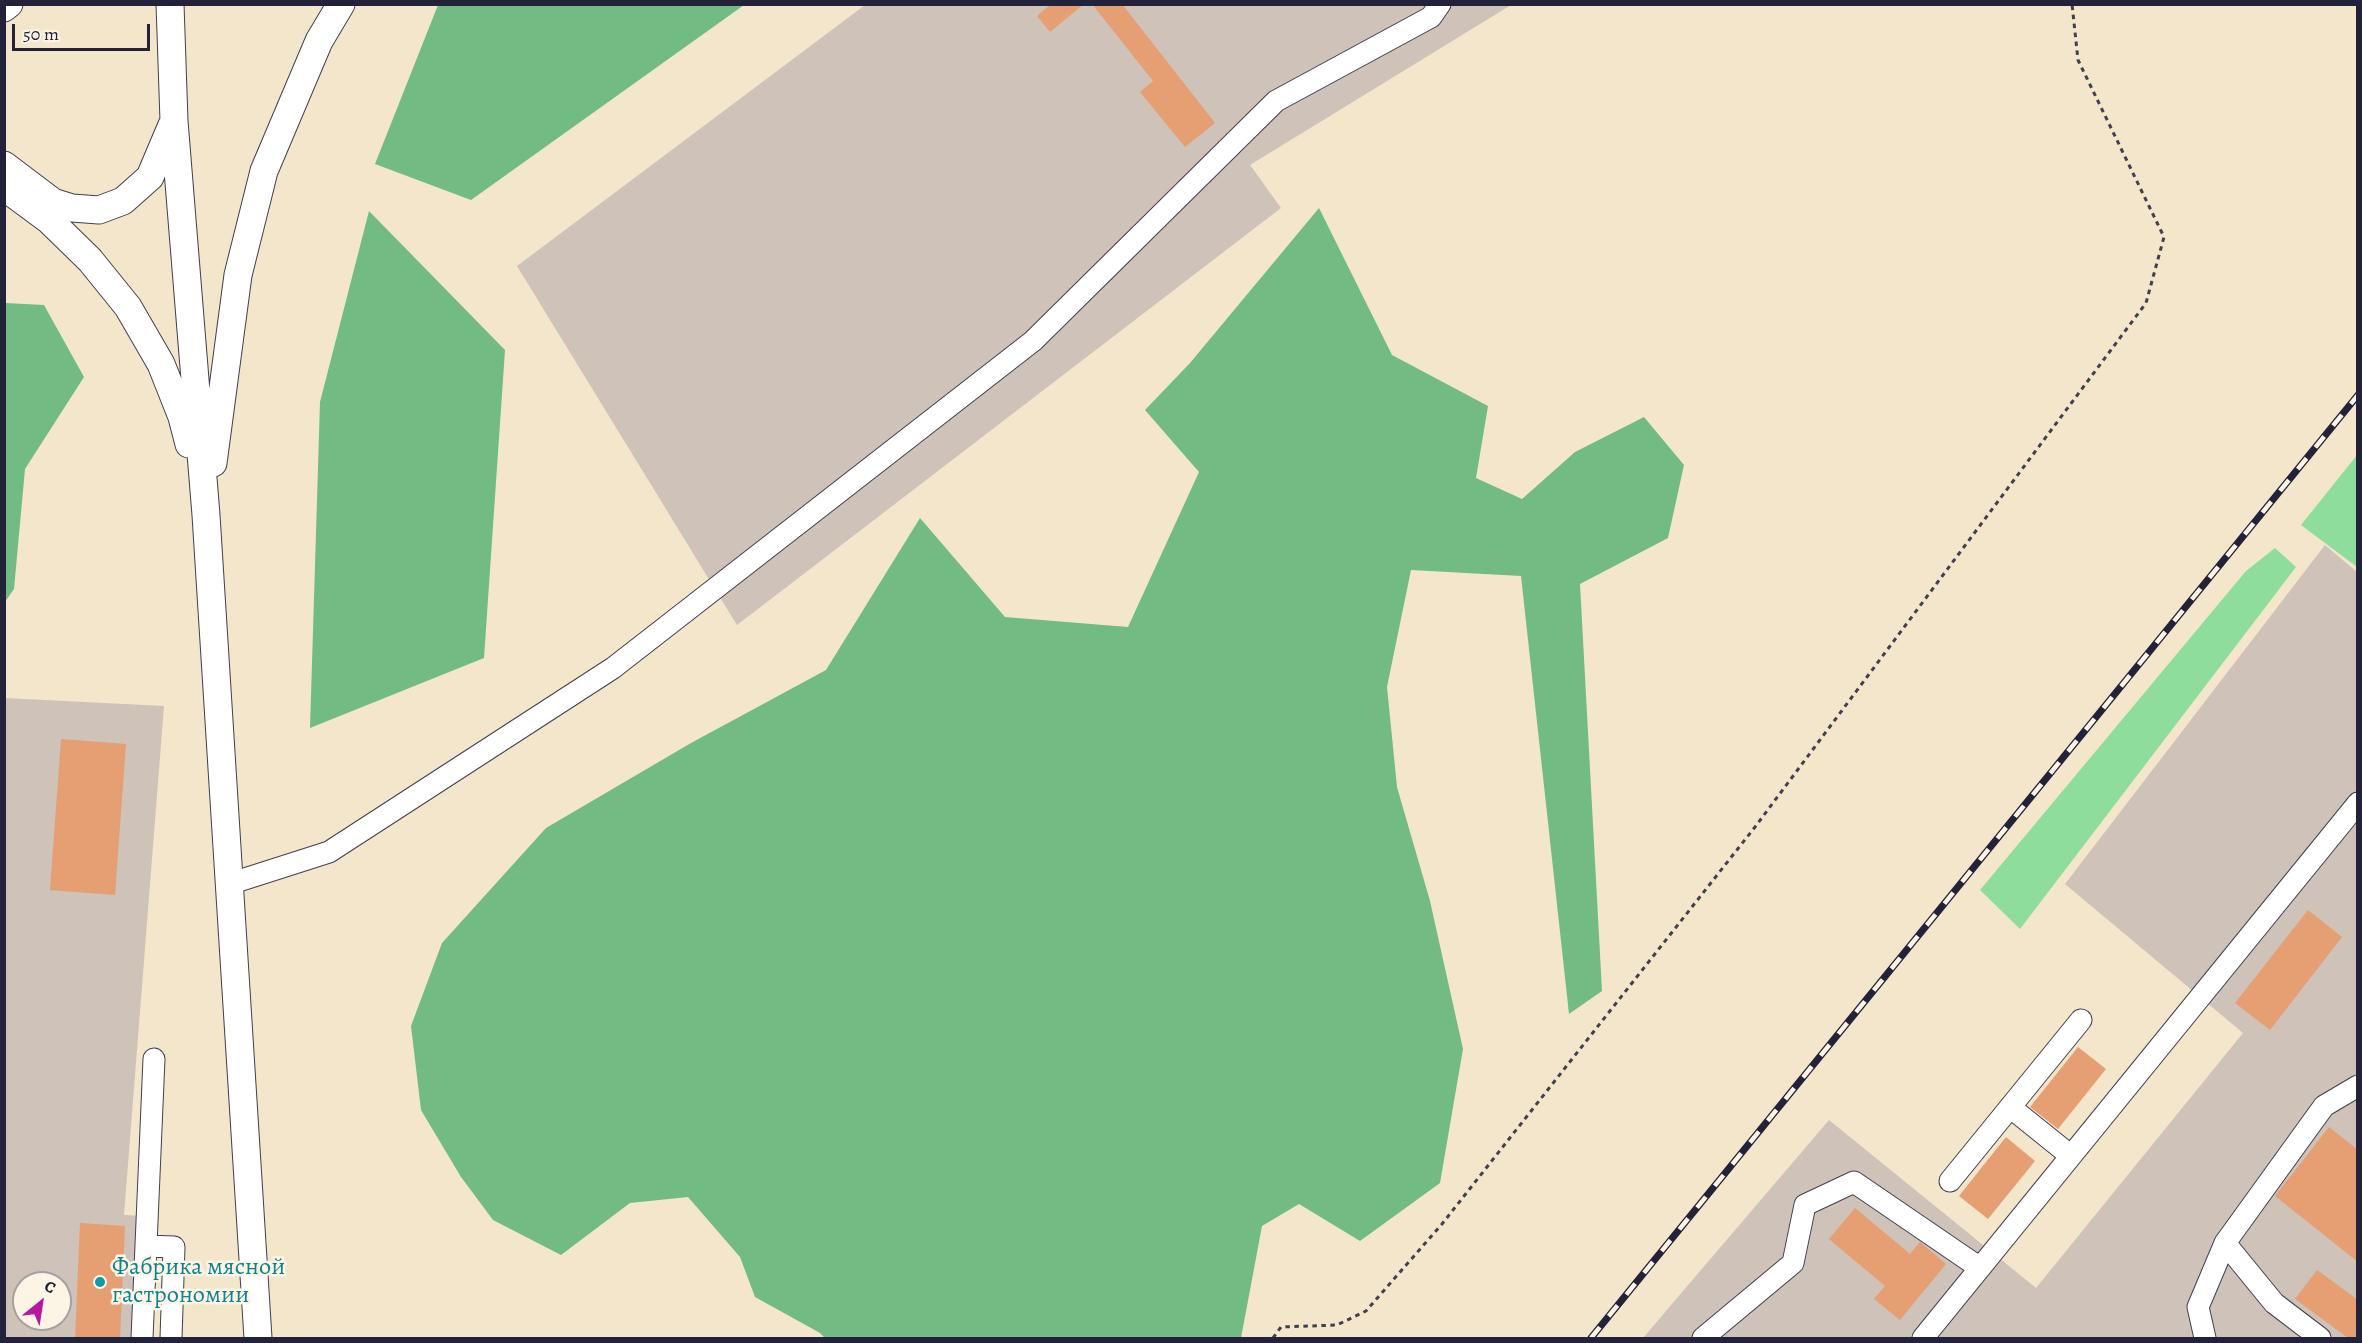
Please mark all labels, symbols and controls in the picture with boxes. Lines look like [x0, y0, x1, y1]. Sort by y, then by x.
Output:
scale bar [15, 12, 153, 50]
text: 50 m [23, 22, 59, 46]
place label: Фабрика мясной гастрономии [112, 1254, 285, 1310]
north arrow [12, 1271, 72, 1331]
text: С [40, 1275, 60, 1299]
marker: Фабрика мясной гастрономии [93, 1275, 107, 1289]

